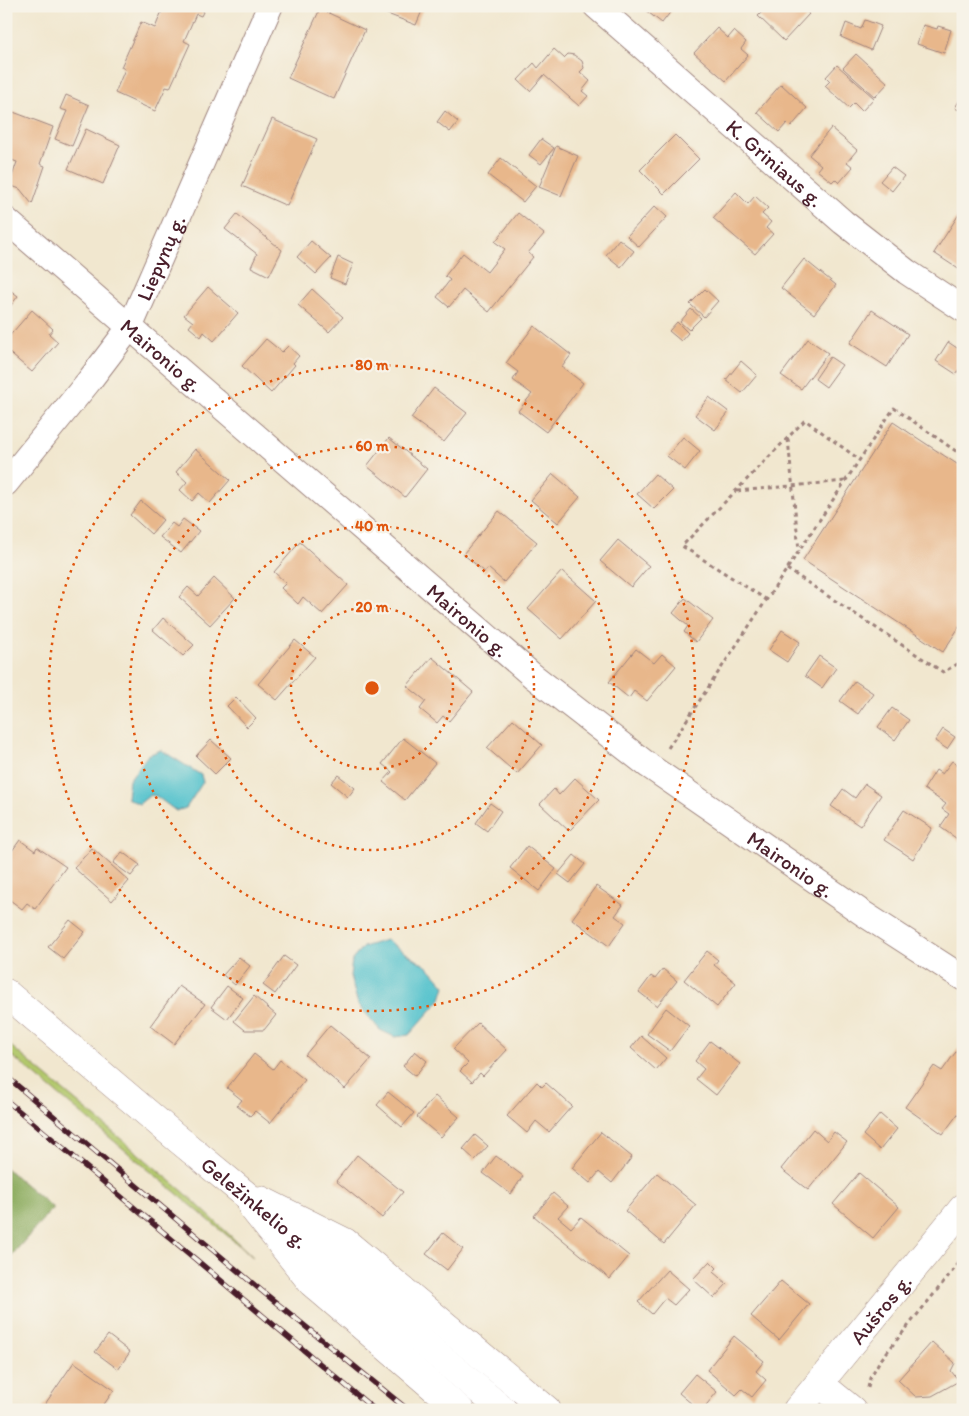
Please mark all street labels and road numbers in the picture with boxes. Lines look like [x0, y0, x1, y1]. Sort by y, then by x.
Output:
street label: K. Griniaus g. [721, 113, 829, 212]
street label: Liepynų g. [131, 211, 190, 304]
street label: Maironio g. [116, 313, 208, 397]
street label: Maironio g. [422, 578, 514, 662]
street label: Maironio g. [743, 825, 839, 902]
street label: Geležinkelio g. [197, 1151, 313, 1253]
street label: Aušros g. [844, 1269, 916, 1349]

